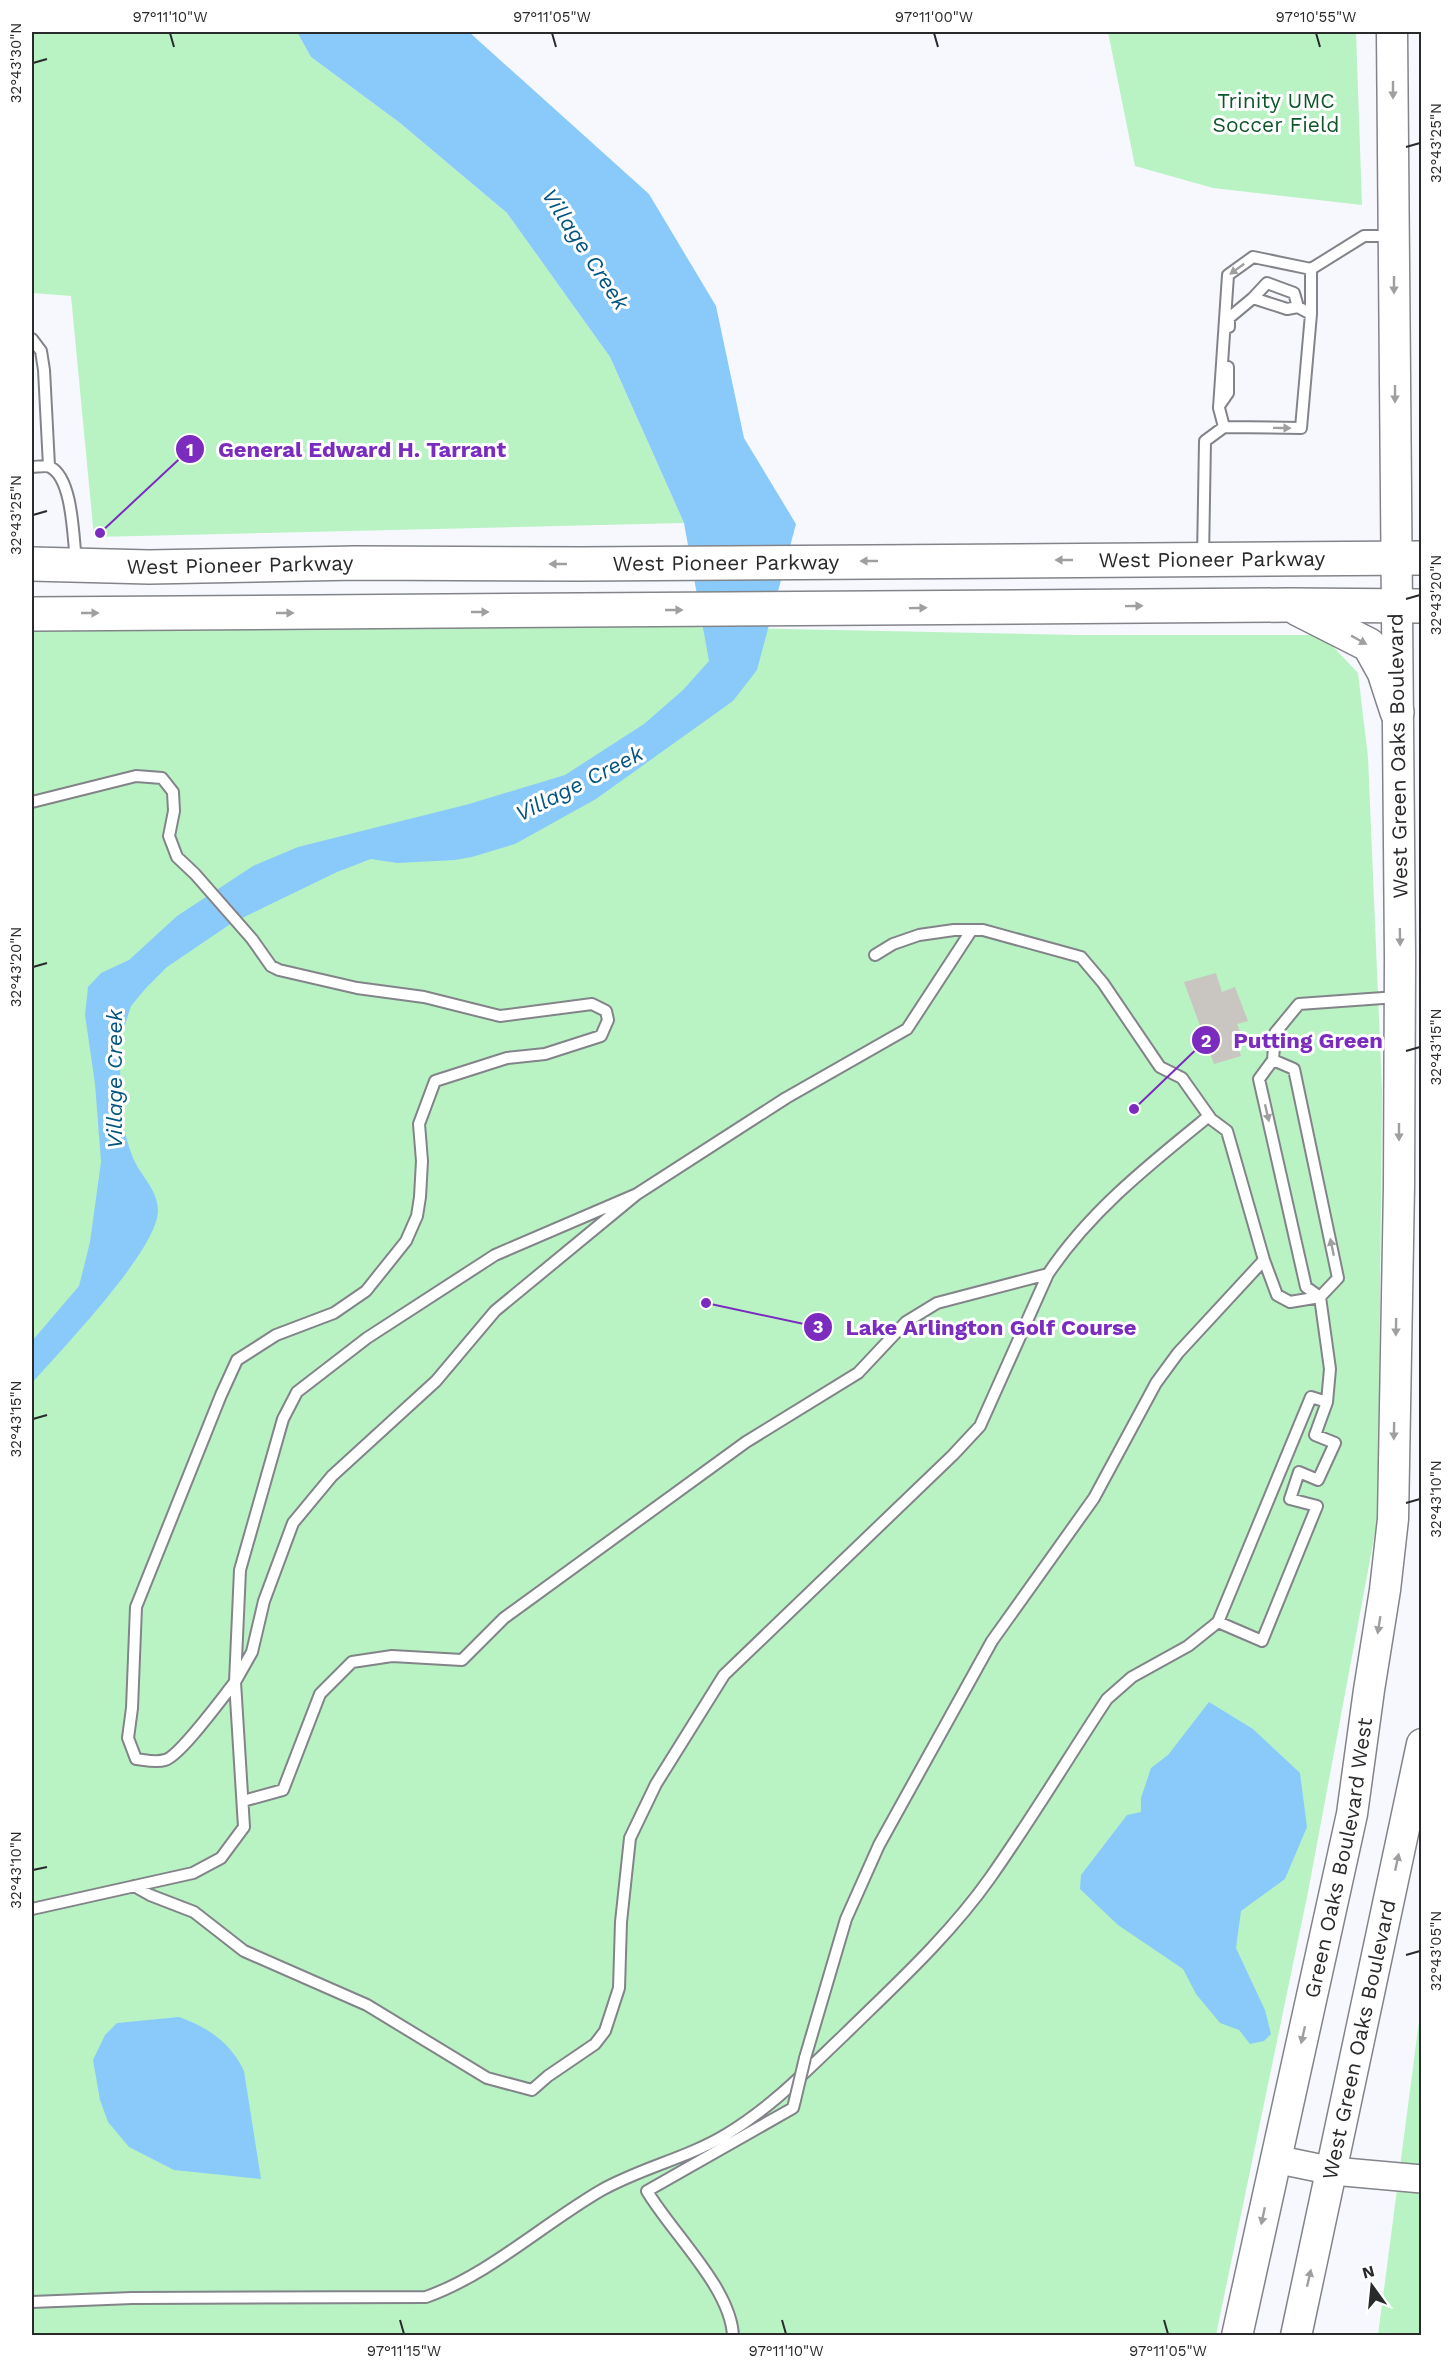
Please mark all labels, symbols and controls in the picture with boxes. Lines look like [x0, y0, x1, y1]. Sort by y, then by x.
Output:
text: 97°11'10"W [132, 8, 208, 26]
text: 97°11'05"W [513, 8, 591, 26]
text: 97°11'00"W [895, 8, 973, 26]
text: 97°10'55"W [1276, 8, 1356, 26]
text: 32°43'30"N [7, 23, 25, 103]
one-way arrow [1388, 80, 1398, 99]
park label: Trinity UMC Soccer Field [1212, 88, 1340, 137]
text: 32°43'25"N [1427, 103, 1445, 183]
water label: Village Creek [537, 184, 635, 315]
one-way arrow [1229, 263, 1245, 275]
one-way arrow [1389, 275, 1399, 294]
one-way arrow [1390, 385, 1400, 404]
one-way arrow [1273, 423, 1292, 433]
callout: General Edward H. Tarrant [175, 429, 518, 469]
text: General Edward H. Tarrant [218, 437, 506, 462]
text: 1 [186, 439, 194, 460]
text: 32°43'25"N [7, 475, 25, 555]
street label: West Pioneer Parkway [1098, 546, 1326, 572]
street label: West Pioneer Parkway [612, 549, 840, 576]
street label: West Pioneer Parkway [126, 550, 354, 579]
one-way arrow [1055, 555, 1074, 565]
text: 32°43'20"N [1427, 555, 1445, 635]
one-way arrow [860, 556, 879, 566]
one-way arrow [549, 559, 568, 569]
one-way arrow [1124, 601, 1143, 611]
one-way arrow [908, 604, 927, 613]
one-way arrow [664, 606, 683, 615]
one-way arrow [470, 607, 489, 617]
one-way arrow [275, 608, 294, 618]
one-way arrow [80, 609, 99, 618]
street label: West Green Oaks Boulevard [1383, 613, 1412, 899]
one-way arrow [1351, 635, 1368, 645]
water label: Village Creek [511, 740, 648, 826]
text: 32°43'20"N [7, 927, 25, 1007]
one-way arrow [1395, 928, 1405, 947]
water label: Village Creek [102, 1008, 127, 1149]
text: 32°43'15"N [1427, 1008, 1445, 1086]
callout: Putting Green [1191, 1020, 1394, 1060]
text: Putting Green [1233, 1028, 1383, 1053]
text: 2 [1201, 1030, 1211, 1051]
one-way arrow [1262, 1104, 1272, 1122]
one-way arrow [1394, 1123, 1404, 1142]
one-way arrow [1327, 1237, 1336, 1256]
callout: Lake Arlington Golf Course [803, 1307, 1149, 1347]
text: Lake Arlington Golf Course [845, 1315, 1137, 1340]
text: 3 [813, 1316, 823, 1337]
one-way arrow [1391, 1318, 1401, 1337]
text: 32°43'15"N [7, 1380, 25, 1458]
one-way arrow [1389, 1422, 1399, 1441]
text: 32°43'10"N [1427, 1460, 1445, 1538]
one-way arrow [1375, 1616, 1384, 1635]
street label: Green Oaks Boulevard West [1299, 1716, 1377, 2000]
text: 32°43'10"N [7, 1831, 25, 1909]
one-way arrow [1393, 1852, 1402, 1871]
street label: West Green Oaks Boulevard [1317, 1897, 1401, 2182]
text: 32°43'05"N [1427, 1911, 1445, 1991]
one-way arrow [1298, 2026, 1308, 2045]
one-way arrow [1258, 2207, 1267, 2226]
north arrow [1342, 2256, 1402, 2316]
text: N [1360, 2261, 1376, 2283]
one-way arrow [1305, 2269, 1314, 2288]
text: 97°11'15"W [367, 2342, 441, 2360]
text: 97°11'10"W [748, 2342, 824, 2360]
text: 97°11'05"W [1129, 2342, 1207, 2360]

